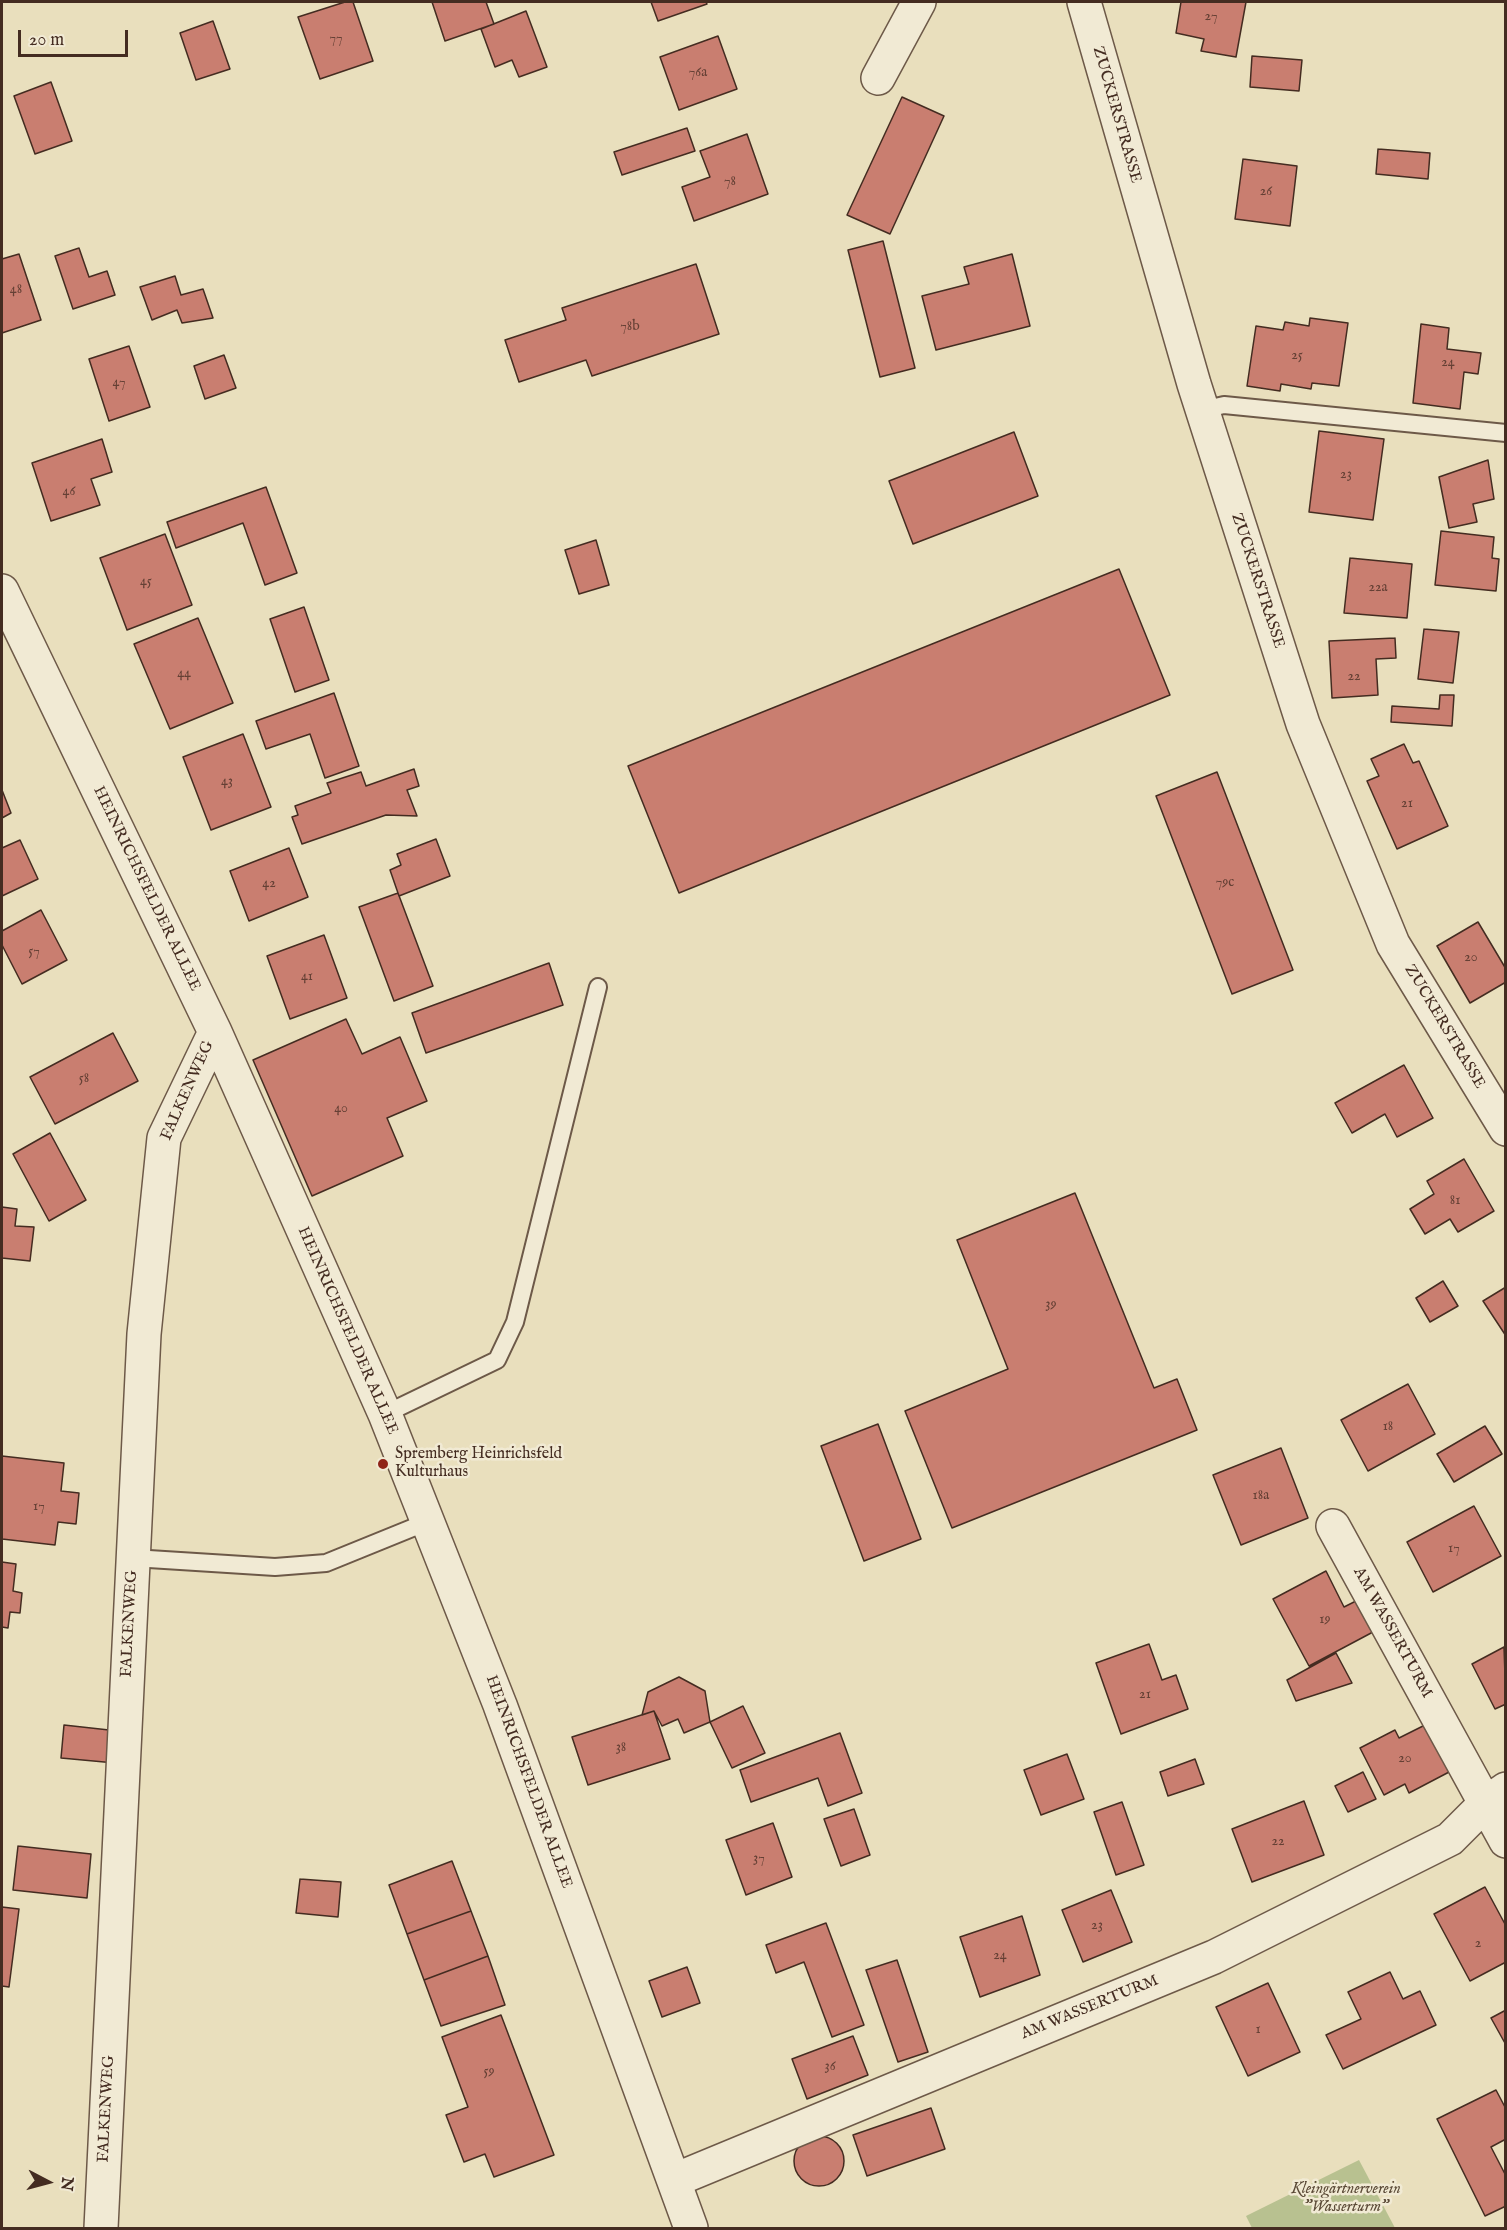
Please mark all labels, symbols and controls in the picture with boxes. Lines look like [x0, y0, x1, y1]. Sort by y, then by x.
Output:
house number: 27 [1205, 9, 1217, 25]
scale bar [21, 18, 130, 56]
text: 20 m [29, 29, 64, 52]
house number: 77 [329, 31, 343, 47]
street label: ZUCKERSTRASSE [1087, 45, 1145, 185]
house number: 76a [689, 65, 707, 81]
house number: 78 [724, 174, 736, 190]
house number: 26 [1260, 184, 1272, 200]
house number: 48 [10, 282, 22, 298]
house number: 78b [620, 319, 640, 335]
house number: 25 [1291, 348, 1303, 364]
house number: 24 [1441, 355, 1455, 371]
house number: 47 [113, 375, 125, 391]
house number: 23 [1340, 467, 1352, 483]
house number: 46 [63, 484, 75, 500]
street label: ZUCKERSTRASSE [1226, 511, 1288, 651]
house number: 45 [140, 574, 152, 590]
house number: 22a [1368, 580, 1388, 596]
house number: 44 [177, 666, 191, 682]
house number: 22 [1347, 669, 1361, 685]
house number: 43 [221, 774, 233, 790]
street label: HEINRICHSFELDER ALLEE [88, 783, 204, 995]
house number: 21 [1401, 796, 1413, 812]
house number: 79c [1216, 875, 1234, 891]
house number: 42 [262, 876, 276, 892]
house number: 57 [28, 944, 40, 960]
house number: 20 [1464, 950, 1478, 966]
street label: ZUCKERSTRASSE [1399, 962, 1489, 1092]
house number: 41 [301, 969, 313, 985]
street label: FALKENWEG [157, 1038, 219, 1144]
house number: 58 [79, 1071, 89, 1087]
house number: 40 [334, 1101, 348, 1117]
house number: 81 [1450, 1193, 1460, 1209]
street label: HEINRICHSFELDER ALLEE [292, 1224, 402, 1438]
house number: 39 [1045, 1297, 1057, 1313]
house number: 18 [1383, 1419, 1393, 1435]
place label: Spremberg Heinrichsfeld Kulturhaus [395, 1445, 562, 1483]
marker: Spremberg Heinrichsfeld Kulturhaus [376, 1457, 390, 1471]
house number: 18a [1253, 1488, 1269, 1504]
house number: 17 [33, 1499, 45, 1515]
house number: 17 [1448, 1541, 1460, 1557]
street label: AM WASSERTURM [1348, 1564, 1436, 1702]
street label: FALKENWEG [118, 1570, 142, 1678]
house number: 19 [1319, 1612, 1331, 1628]
street label: HEINRICHSFELDER ALLEE [480, 1673, 576, 1891]
house number: 21 [1139, 1687, 1151, 1703]
house number: 38 [616, 1740, 626, 1756]
house number: 20 [1398, 1751, 1412, 1767]
house number: 22 [1271, 1834, 1285, 1850]
house number: 37 [753, 1851, 765, 1867]
house number: 23 [1091, 1918, 1103, 1934]
house number: 2 [1475, 1936, 1481, 1952]
house number: 24 [993, 1948, 1007, 1964]
street label: AM WASSERTURM [1019, 1972, 1161, 2044]
house number: 1 [1255, 2022, 1261, 2038]
street label: FALKENWEG [95, 2055, 119, 2163]
house number: 36 [824, 2059, 836, 2075]
house number: 59 [483, 2064, 495, 2080]
north arrow [18, 2152, 78, 2212]
text: N [55, 2176, 77, 2192]
park label: Kleingärtnerverein "Wasserturm" [1291, 2180, 1401, 2218]

